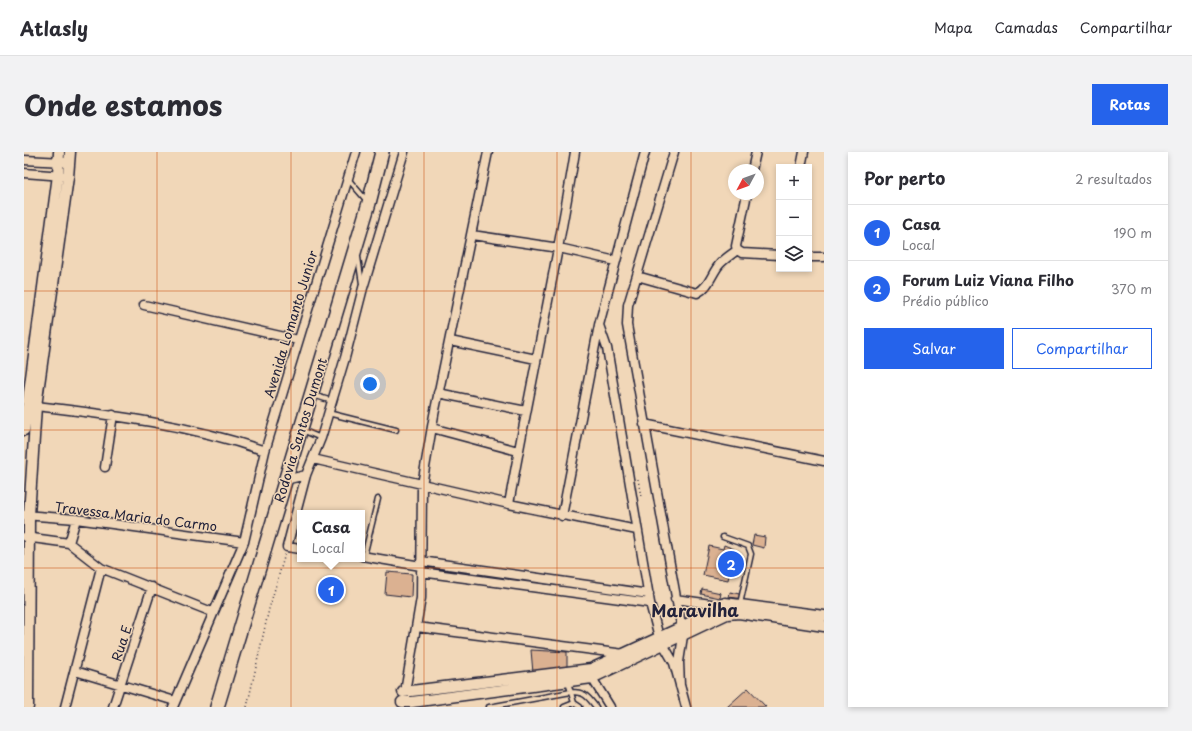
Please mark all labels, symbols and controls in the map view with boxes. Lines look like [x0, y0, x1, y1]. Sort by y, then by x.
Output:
text: Atlasly [20, 14, 88, 42]
text: Mapa [934, 17, 972, 38]
text: Camadas [994, 17, 1058, 38]
text: Compartilhar [1080, 17, 1172, 38]
text: Onde estamos [24, 83, 223, 126]
button: Rotas [1092, 84, 1168, 125]
north arrow [728, 164, 764, 200]
map controls [776, 164, 812, 272]
button: + [776, 164, 812, 200]
text: Por perto [864, 165, 945, 191]
text: 2 resultados [1075, 169, 1152, 188]
button: − [776, 200, 812, 236]
text: Casa [902, 212, 941, 235]
text: 1 [874, 223, 880, 242]
text: 190 m [1113, 223, 1152, 242]
text: Local [902, 235, 935, 254]
button: layers [776, 236, 812, 272]
street label: Avenida Lomanto Junior [259, 248, 321, 400]
text: Forum Luiz Viana Filho [902, 268, 1074, 291]
text: 2 [872, 279, 882, 298]
text: 370 m [1111, 279, 1152, 298]
text: Prédio público [902, 291, 989, 310]
button: Salvar [864, 328, 1004, 369]
button: Compartilhar [1012, 328, 1152, 369]
street label: Rodovia Santos Dumont [269, 355, 331, 505]
your location [360, 374, 380, 394]
street label: Travessa Maria do Carmo [54, 497, 218, 535]
popup [297, 510, 365, 562]
text: Casa [312, 515, 350, 538]
text: Local [312, 538, 345, 557]
pin: 2 [718, 549, 744, 579]
pin: 1 [318, 575, 344, 605]
district label: Maravilha [651, 597, 739, 623]
street label: Rua E [106, 623, 136, 663]

